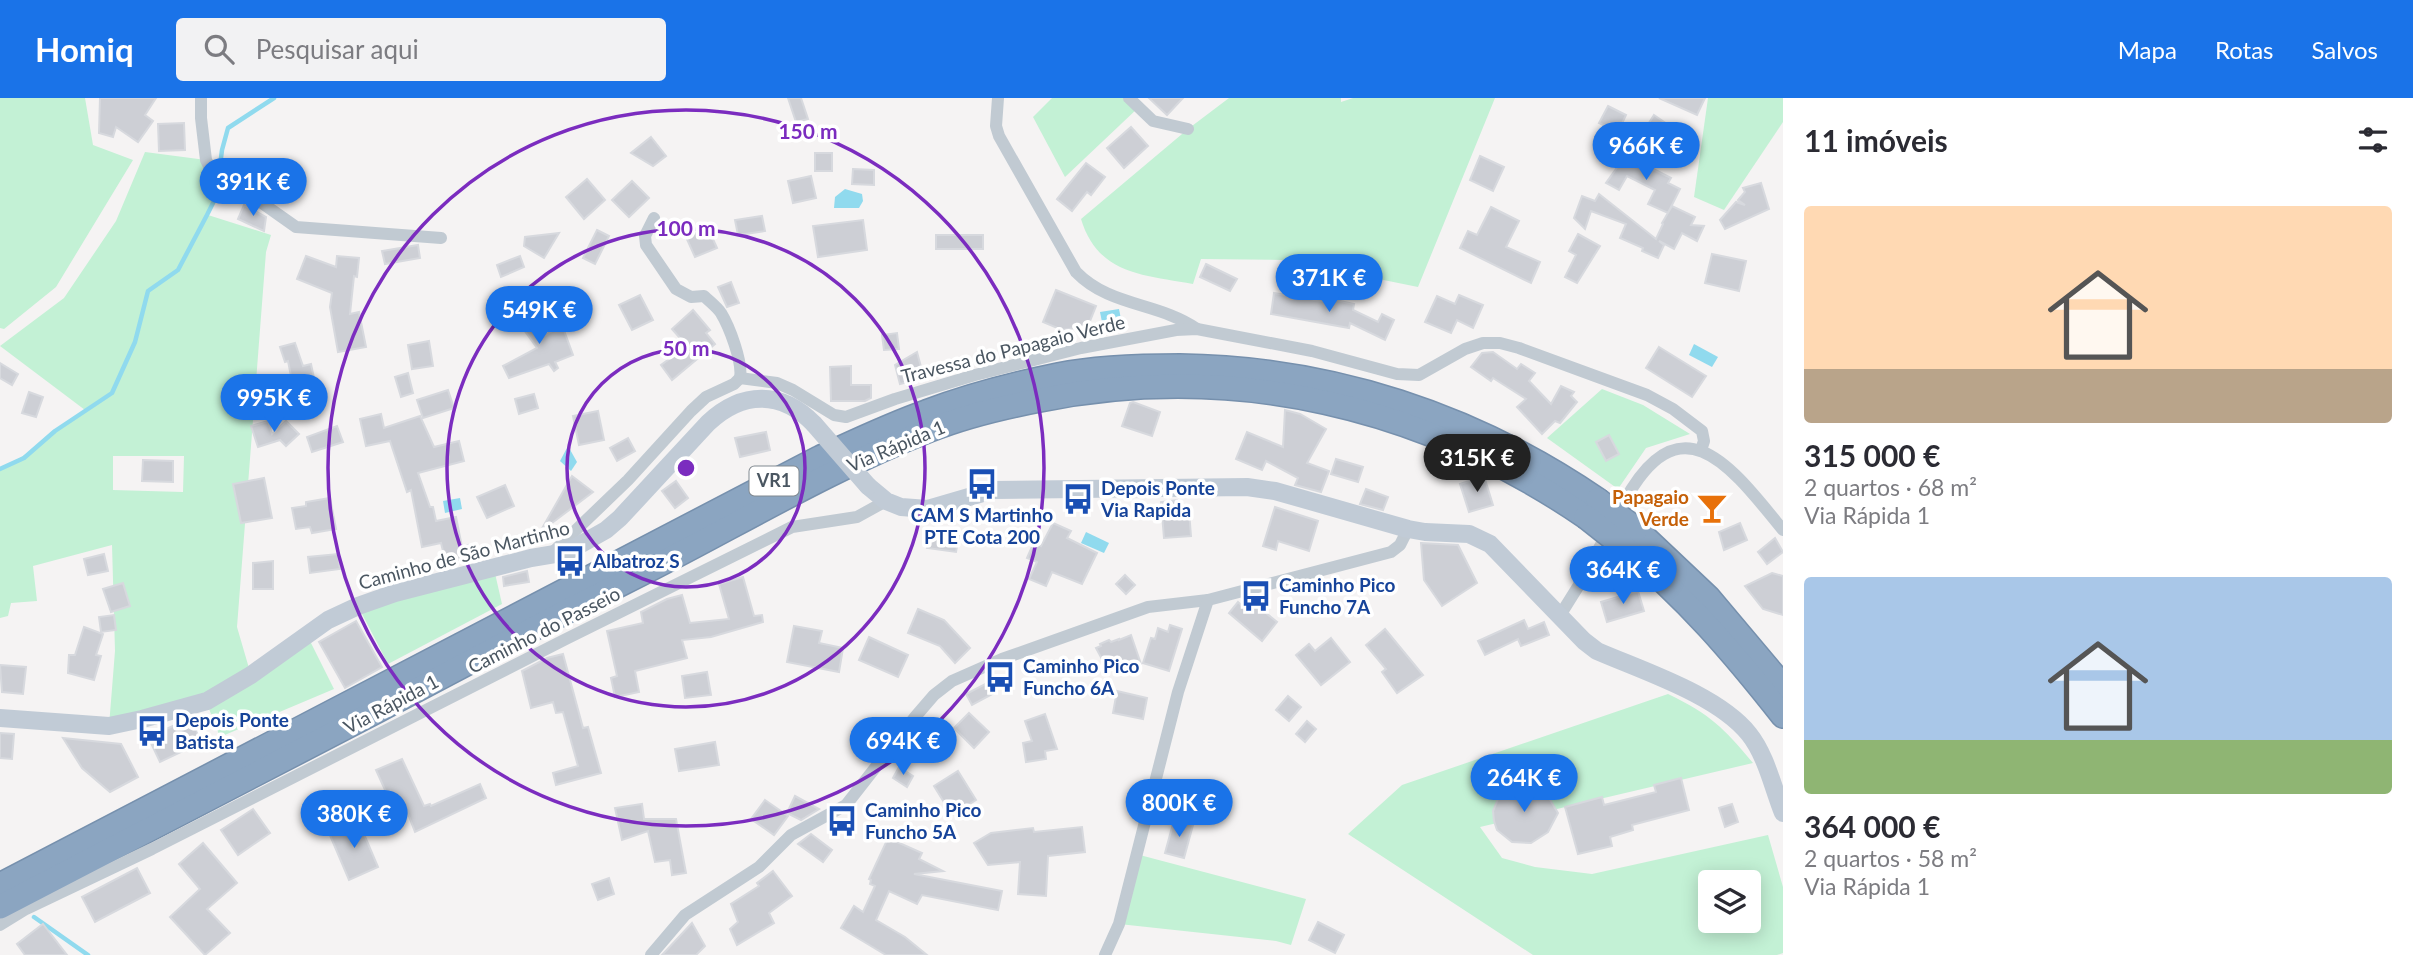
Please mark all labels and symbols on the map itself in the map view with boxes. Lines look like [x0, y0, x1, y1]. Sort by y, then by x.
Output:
text: 150 m [778, 118, 838, 143]
pin: 966K € [1589, 122, 1703, 182]
pin: 391K € [196, 158, 310, 218]
text: 100 m [656, 215, 716, 240]
pin: 371K € [1272, 254, 1386, 314]
pin: 549K € [482, 286, 596, 346]
street label: Travessa do Papagaio Verde [899, 310, 1127, 387]
text: 50 m [662, 335, 710, 360]
pin: 995K € [217, 374, 331, 434]
street label: Via Rápida 1 [843, 415, 948, 476]
pin: 315K € [1420, 434, 1534, 494]
centre of rings [674, 456, 698, 480]
road number: VR1 [750, 466, 798, 496]
bus stop icon: CAM S Martinho PTE Cota 200 [965, 467, 999, 501]
place label: Depois Ponte Via Rapida [1100, 476, 1215, 521]
bus stop icon: Depois Ponte Via Rapida [1061, 482, 1095, 516]
place label: Papagaio Verde [1612, 485, 1689, 530]
bar icon: Papagaio Verde [1695, 491, 1729, 525]
place label: CAM S Martinho PTE Cota 200 [911, 503, 1053, 548]
street label: Caminho de São Martinho [356, 515, 572, 594]
bus stop icon: Albatroz S [553, 544, 587, 578]
pin: 364K € [1566, 546, 1680, 606]
place label: Albatroz S [592, 549, 680, 572]
place label: Caminho Pico Funcho 7A [1279, 573, 1395, 618]
bus stop icon: Caminho Pico Funcho 7A [1239, 579, 1273, 613]
street label: Caminho do Passeio [464, 581, 624, 678]
place label: Caminho Pico Funcho 6A [1023, 654, 1139, 699]
bus stop icon: Caminho Pico Funcho 6A [983, 660, 1017, 694]
street label: Via Rápida 1 [339, 669, 442, 738]
place label: Depois Ponte Batista [175, 708, 289, 753]
bus stop icon: Depois Ponte Batista [135, 714, 169, 748]
pin: 694K € [846, 718, 960, 777]
pin: 264K € [1467, 754, 1581, 814]
pin: 800K € [1122, 780, 1236, 839]
pin: 380K € [297, 790, 411, 850]
place label: Caminho Pico Funcho 5A [865, 798, 981, 843]
bus stop icon: Caminho Pico Funcho 5A [825, 804, 859, 838]

